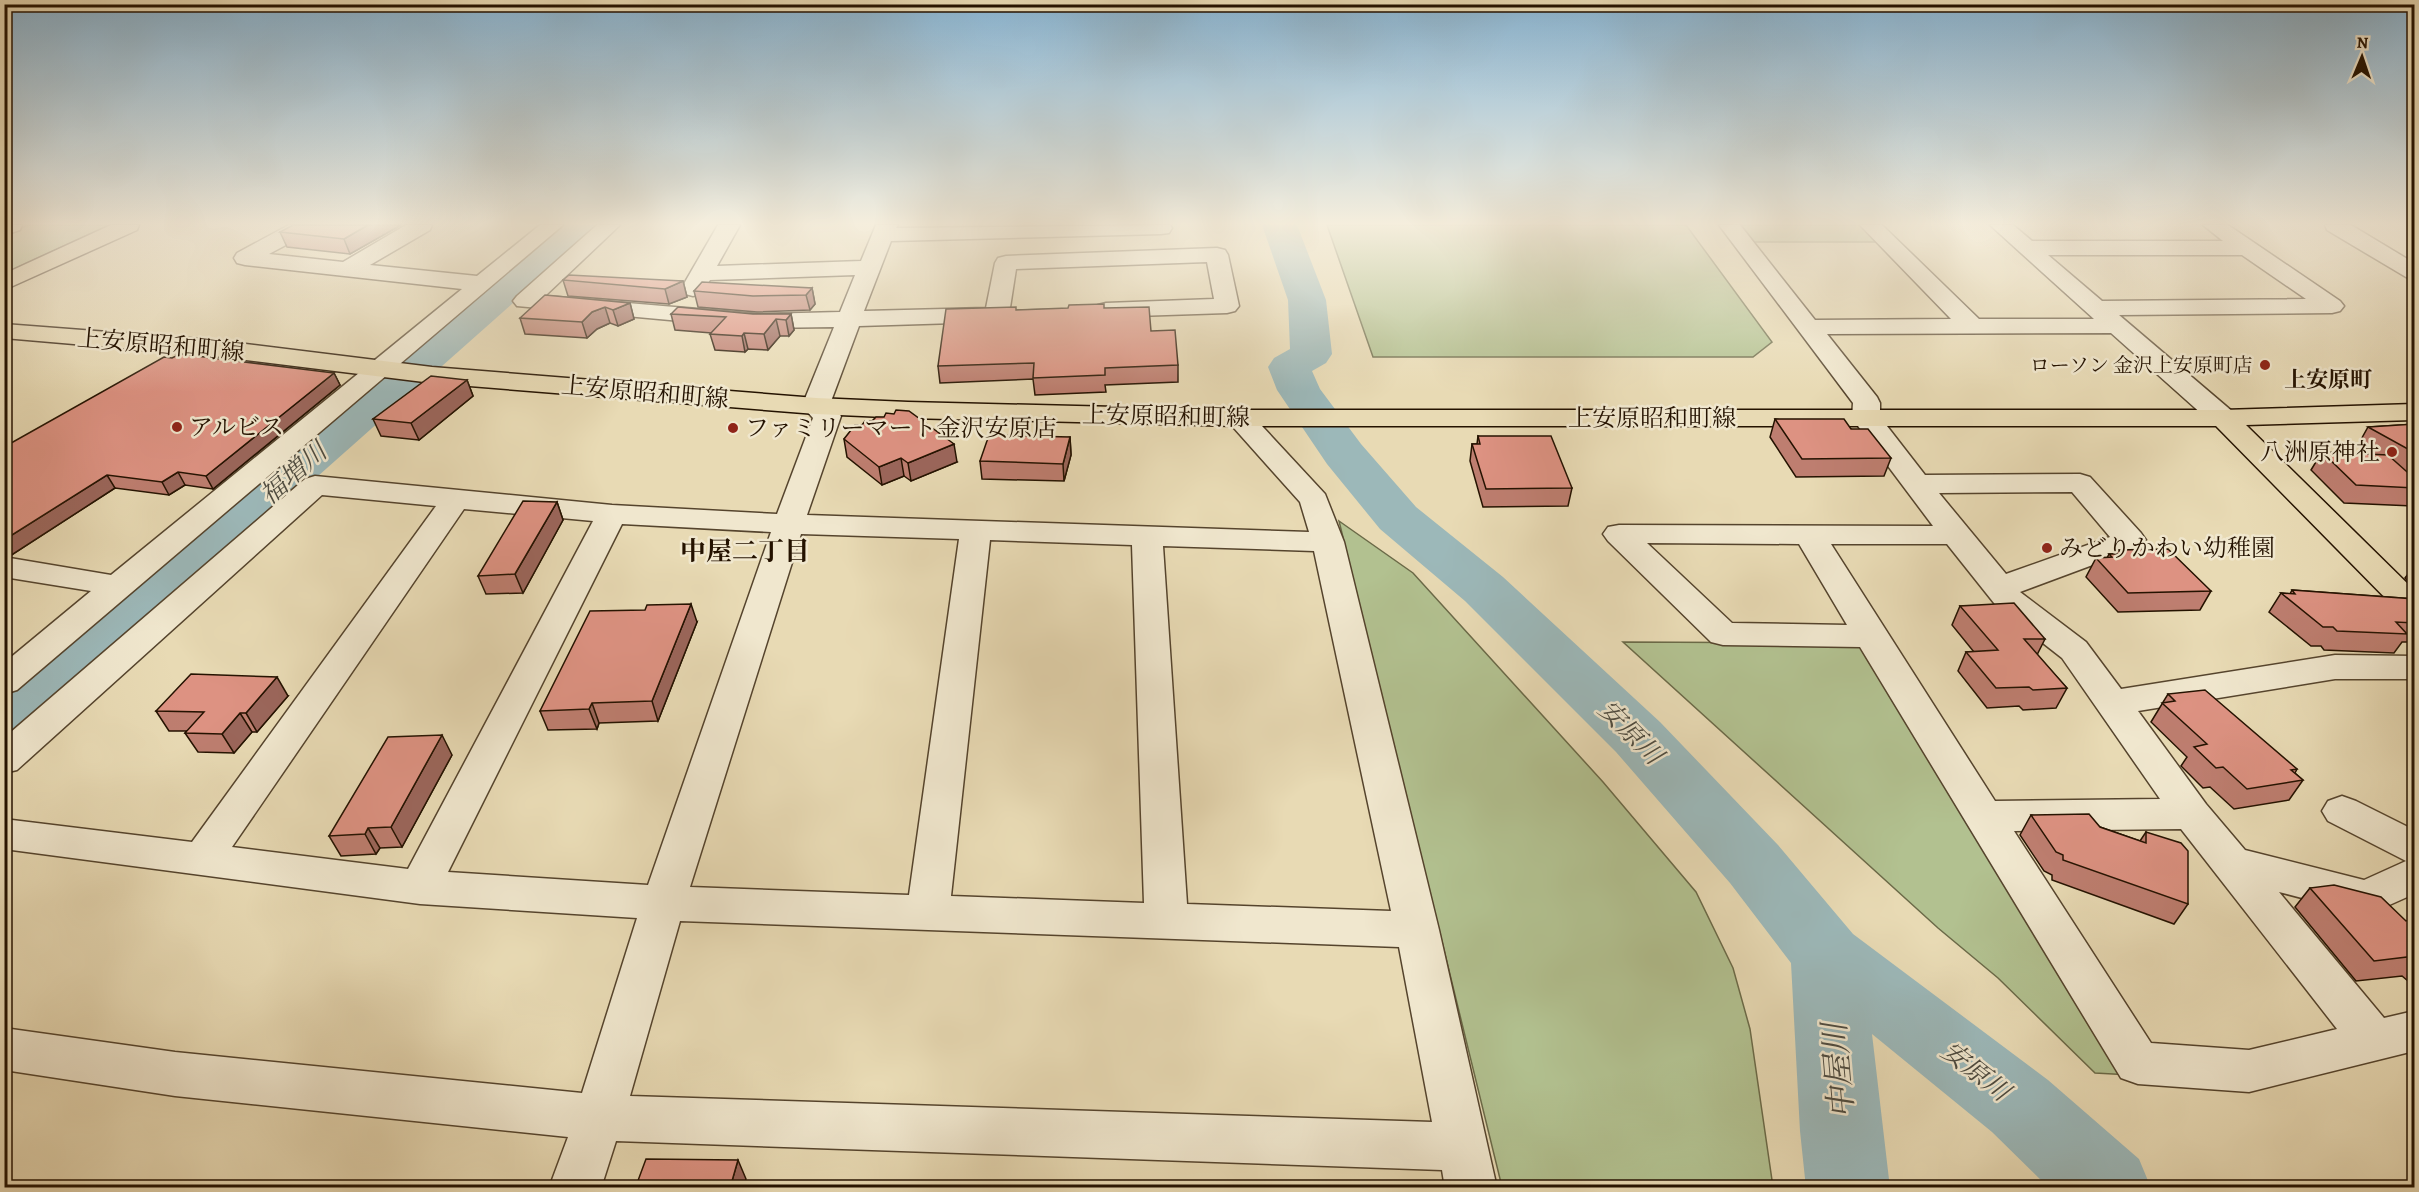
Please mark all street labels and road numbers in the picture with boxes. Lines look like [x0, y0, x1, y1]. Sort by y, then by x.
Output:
street label: 上安原昭和町線 [76, 322, 246, 368]
street label: 上安原昭和町線 [560, 369, 730, 415]
street label: 上安原昭和町線 [1082, 399, 1250, 433]
street label: 上安原昭和町線 [1568, 402, 1736, 434]

